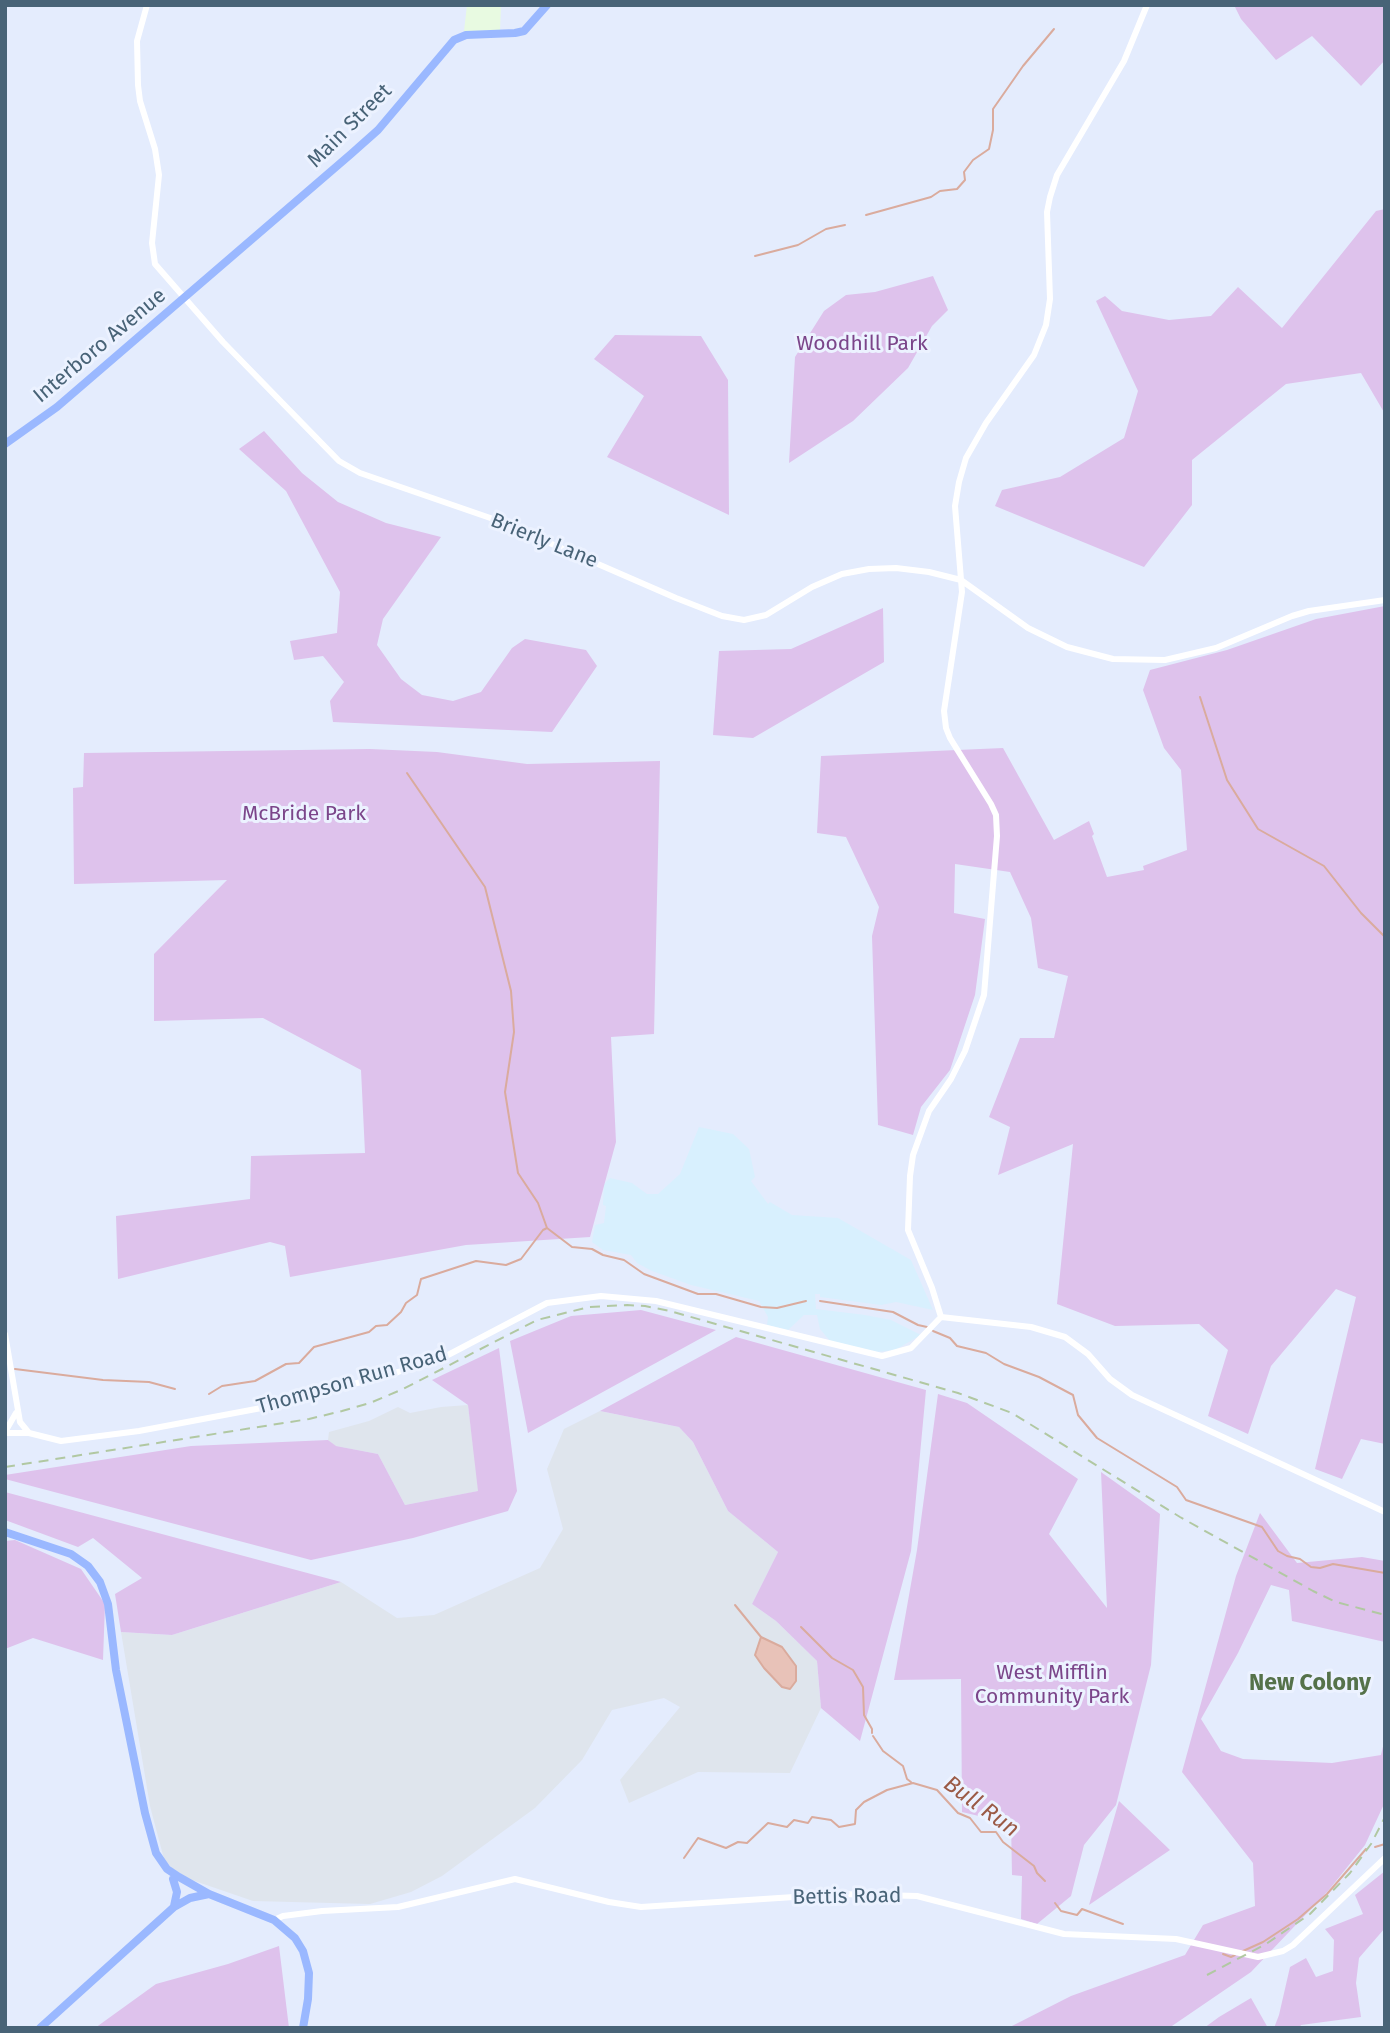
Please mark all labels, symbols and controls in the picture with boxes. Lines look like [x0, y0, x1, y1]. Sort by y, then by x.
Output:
street label: Main Street [303, 79, 397, 173]
street label: Interboro Avenue [29, 283, 171, 409]
park label: Woodhill Park [796, 331, 928, 357]
street label: Brierly Lane [487, 508, 601, 574]
park label: McBride Park [242, 801, 366, 827]
street label: Thompson Run Road [254, 1342, 450, 1420]
park label: West Mifflin Community Park [975, 1660, 1129, 1710]
district label: New Colony [1249, 1670, 1371, 1698]
water label: Bull Run [938, 1770, 1024, 1844]
street label: Bettis Road [792, 1883, 902, 1911]

